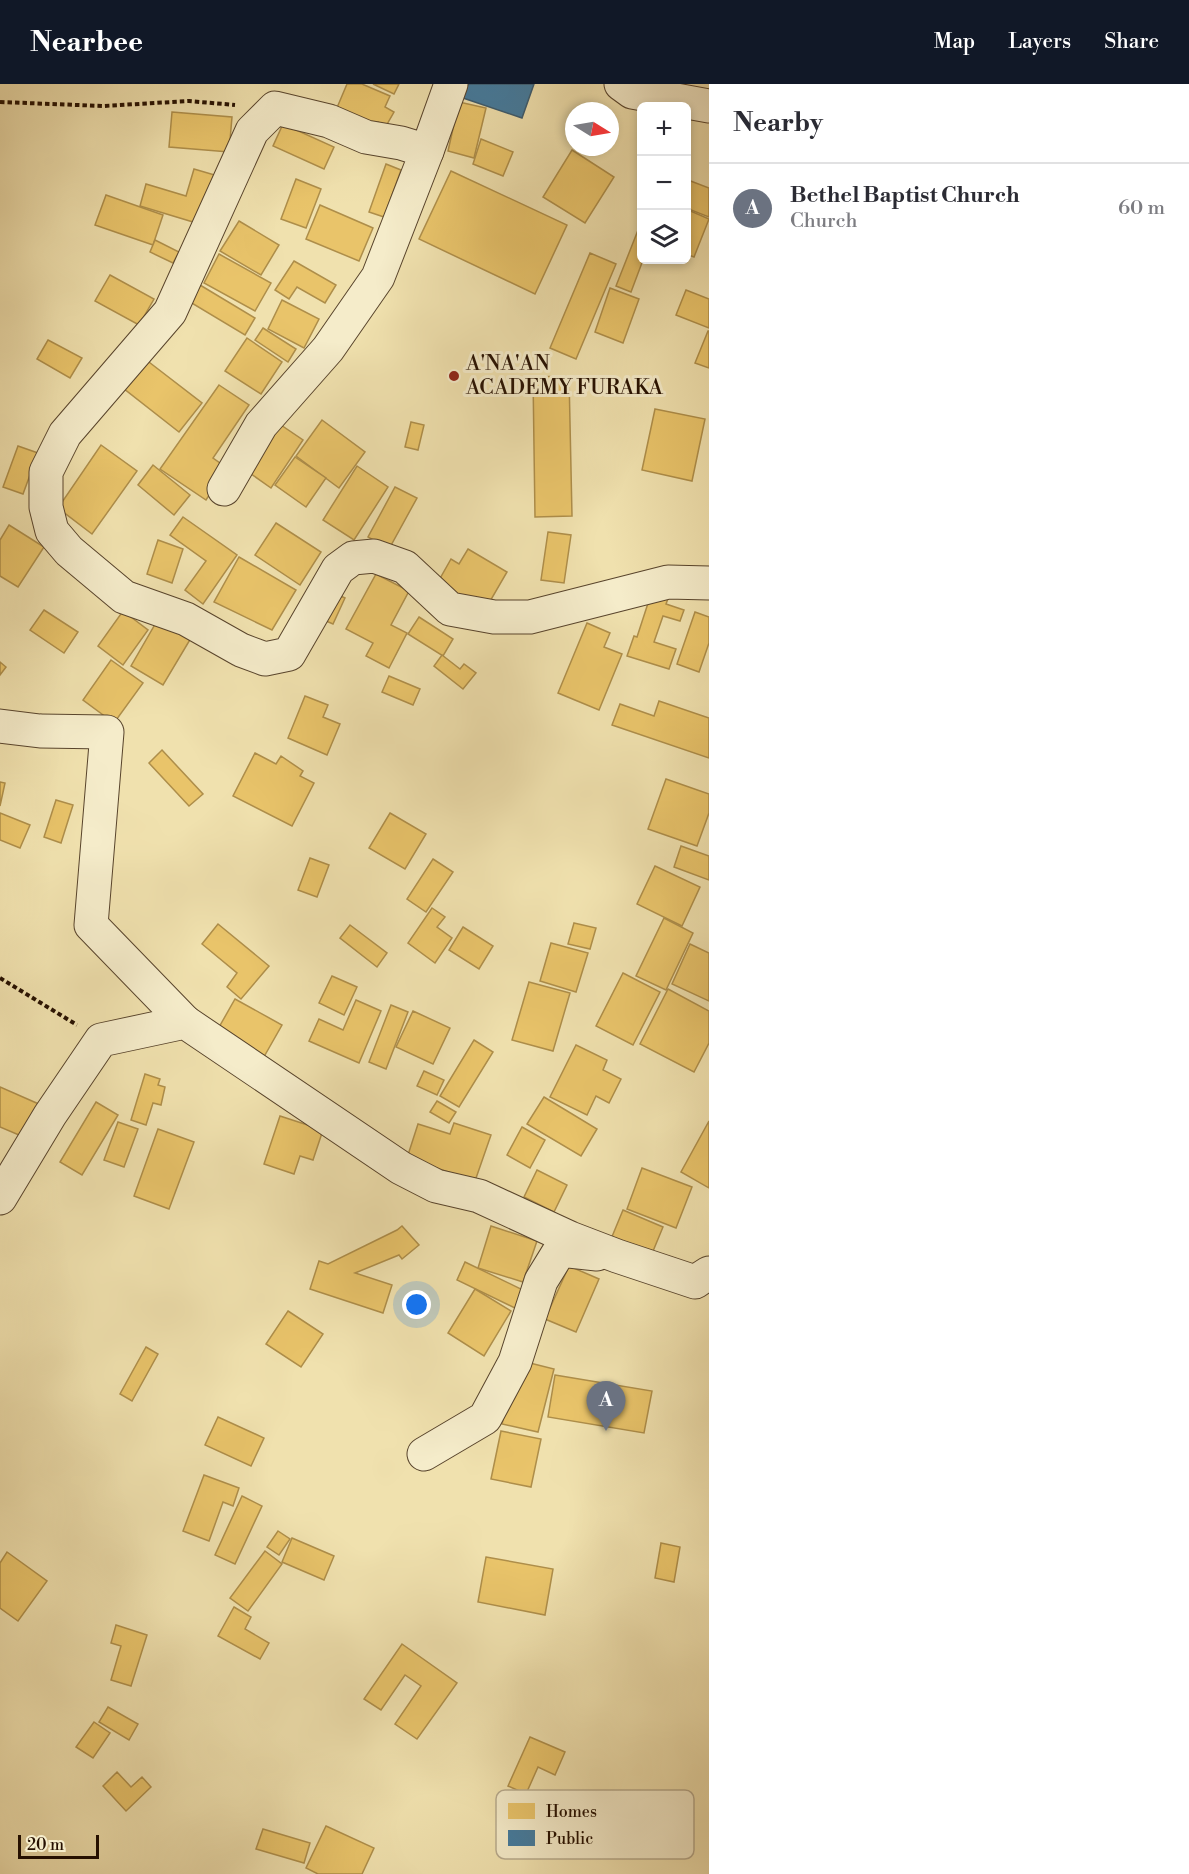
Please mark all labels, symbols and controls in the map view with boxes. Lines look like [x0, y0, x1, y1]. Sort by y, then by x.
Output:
text: Nearbee [30, 25, 143, 60]
text: Map [934, 29, 975, 55]
text: Layers [1008, 29, 1071, 55]
text: Share [1104, 29, 1159, 55]
north arrow [565, 102, 619, 156]
map controls [637, 102, 691, 264]
button: + [637, 102, 691, 156]
text: Nearby [733, 107, 823, 139]
button: − [637, 156, 691, 210]
text: Bethel Baptist Church [790, 182, 1020, 209]
text: A [745, 196, 760, 221]
text: 60 m [1118, 196, 1165, 221]
text: Church [790, 209, 857, 234]
button: layers [637, 210, 691, 264]
place label: A'NA'AN ACADEMY FURAKA [465, 351, 664, 401]
marker: A'NA'AN ACADEMY FURAKA [447, 369, 461, 383]
your location [402, 1290, 431, 1319]
pin: A [586, 1382, 626, 1431]
legend [496, 1790, 694, 1859]
text: Homes [546, 1802, 597, 1822]
text: Public [546, 1829, 593, 1849]
scale bar [18, 1832, 99, 1860]
text: 20 m [27, 1835, 64, 1855]

